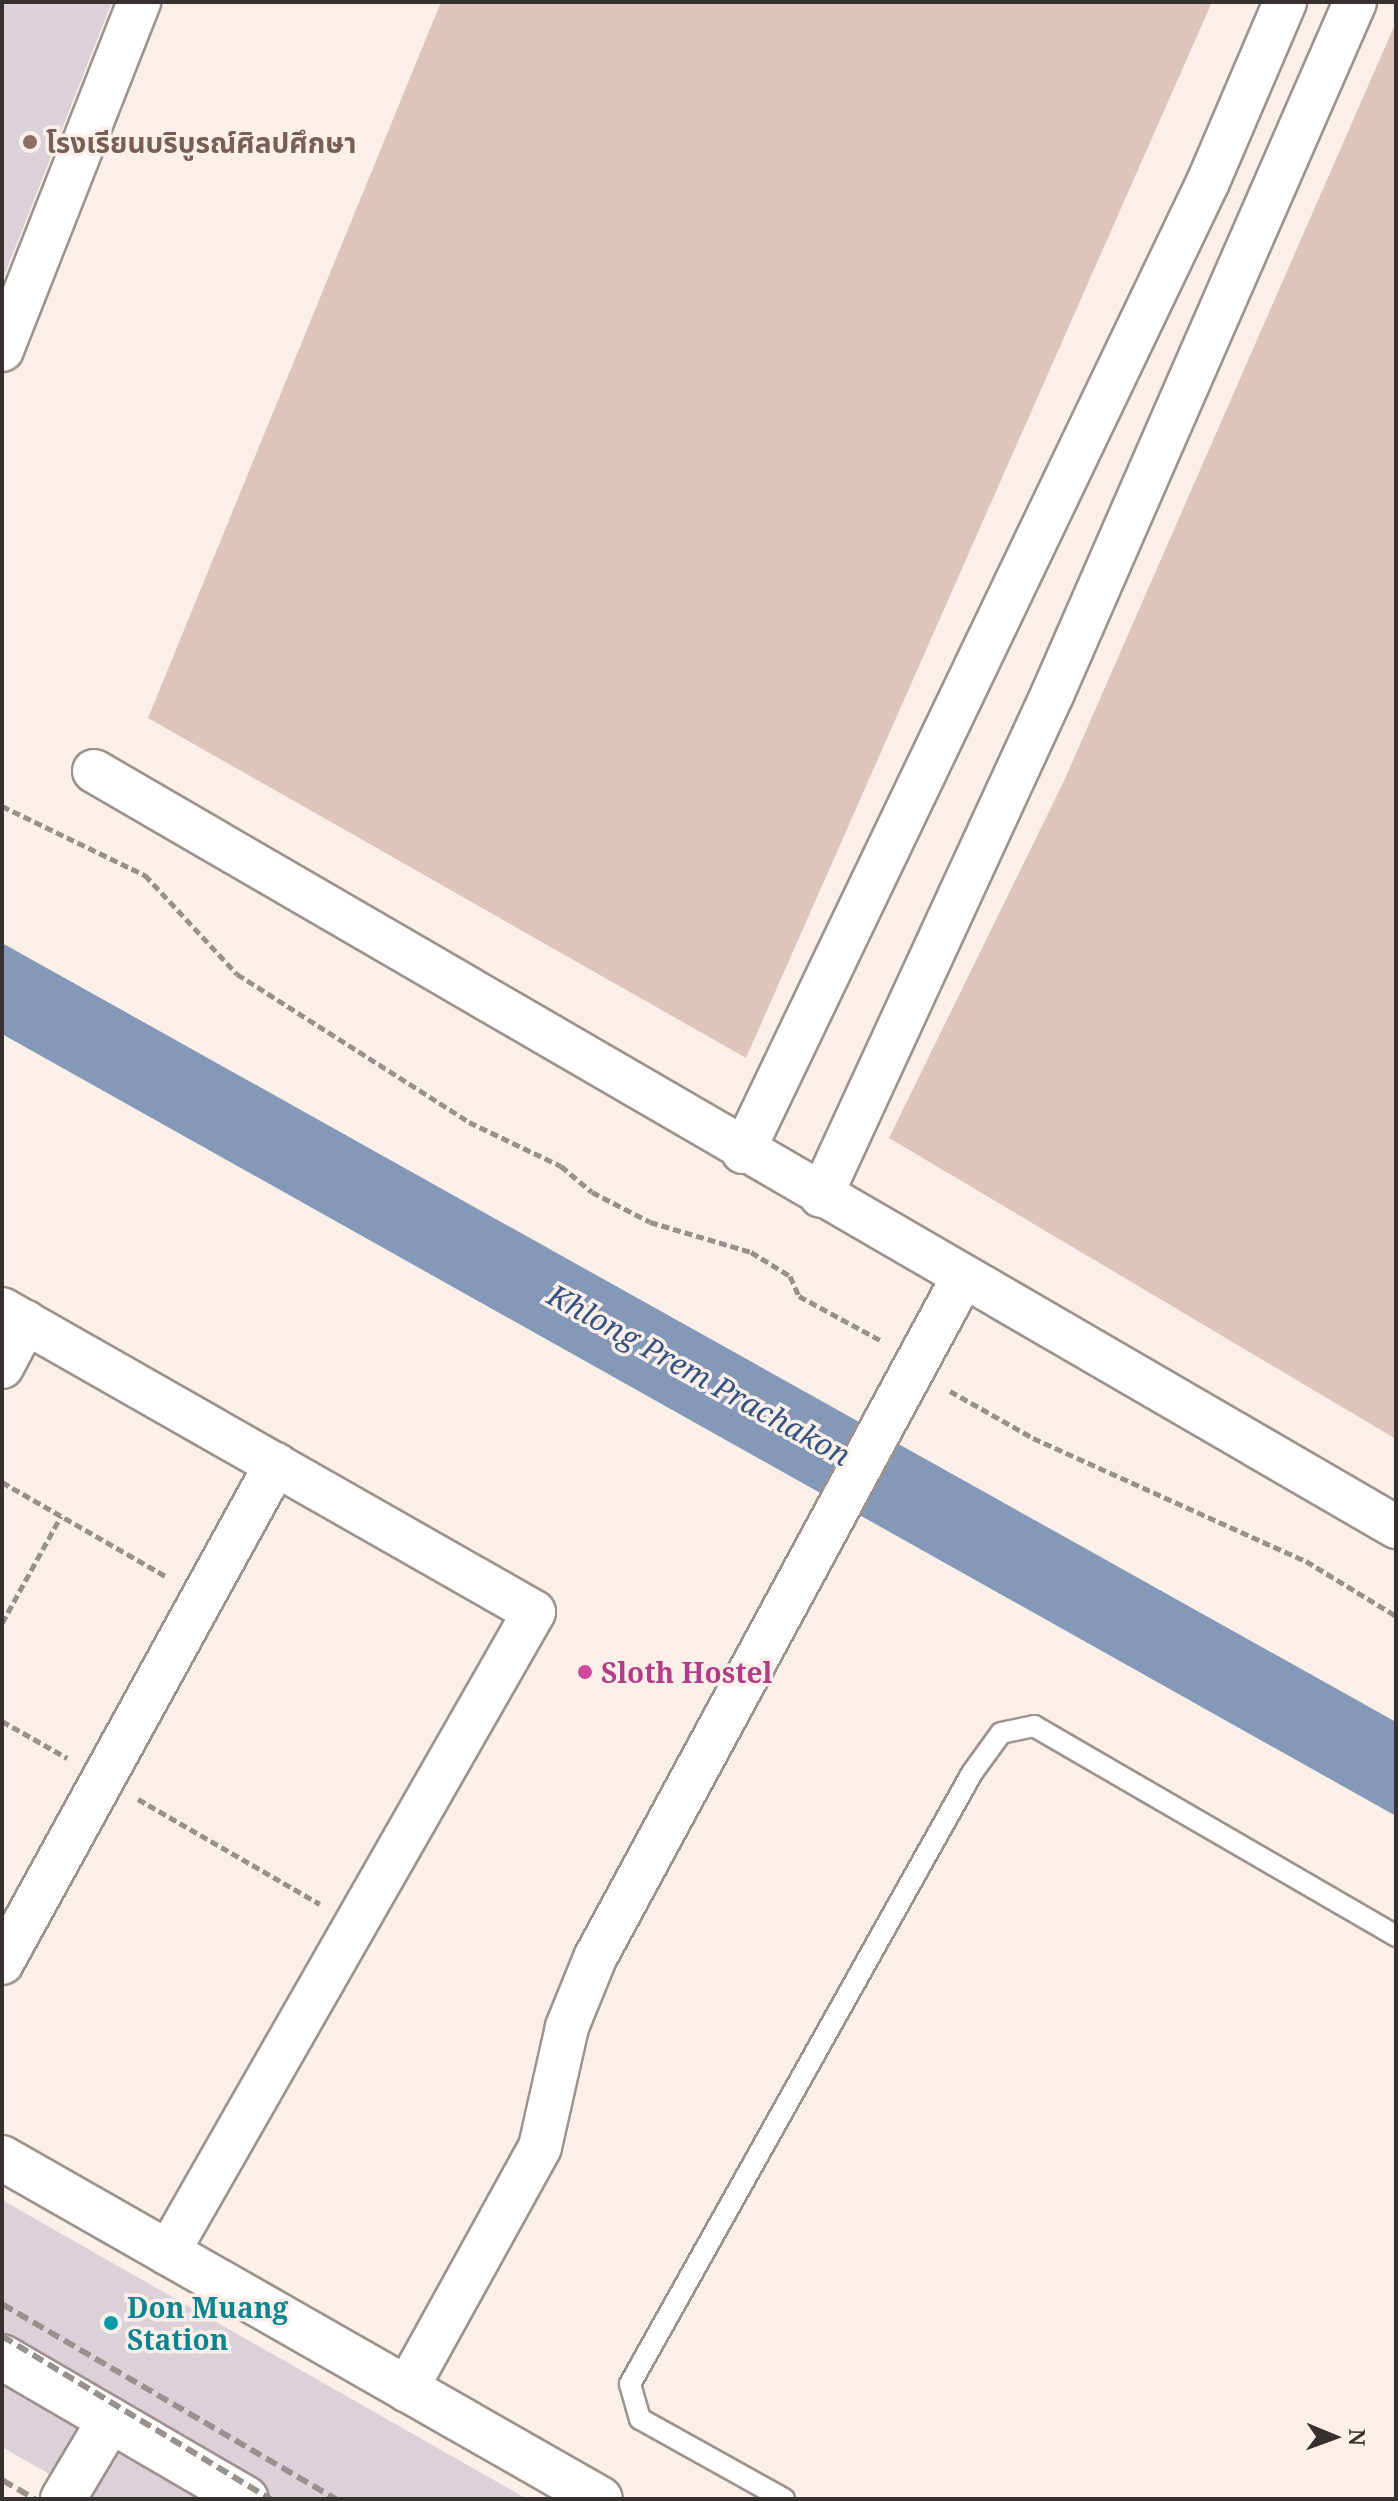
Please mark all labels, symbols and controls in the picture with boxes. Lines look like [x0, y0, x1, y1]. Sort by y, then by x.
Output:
place label: โรงเรียนบริบูรณ์ศิลปศึกษา [46, 125, 356, 159]
marker: โรงเรียนบริบูรณ์ศิลปศึกษา [21, 133, 39, 151]
water label: Khlong Prem Prachakon [541, 1277, 857, 1473]
place label: Sloth Hostel [601, 1655, 772, 1689]
marker: Sloth Hostel [576, 1663, 594, 1681]
place label: Don Muang Station [127, 2290, 288, 2356]
marker: Don Muang Station [102, 2314, 120, 2332]
north arrow [1294, 2397, 1374, 2477]
text: N [1343, 2428, 1373, 2446]

